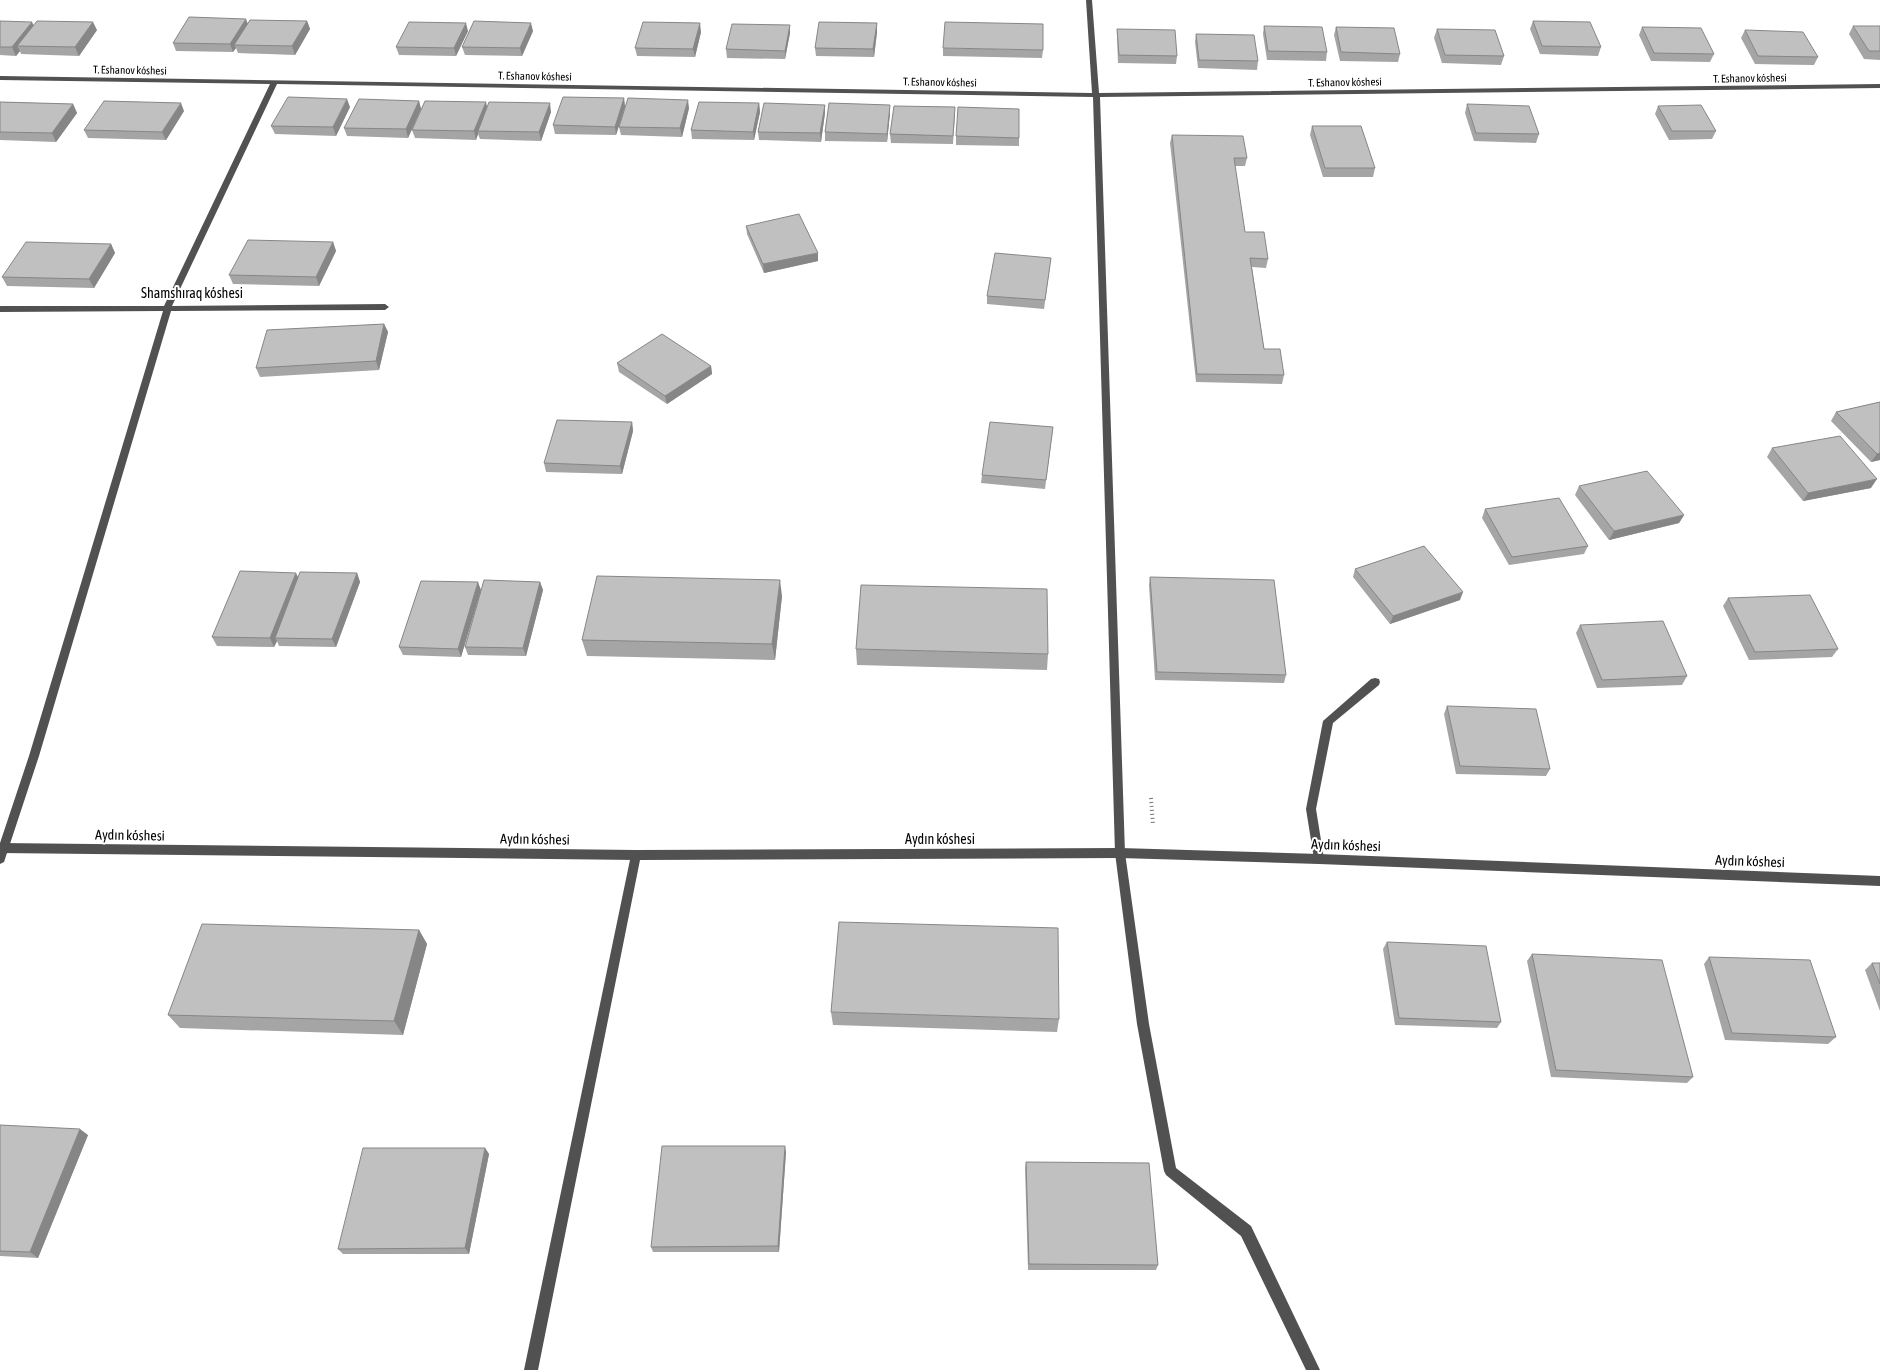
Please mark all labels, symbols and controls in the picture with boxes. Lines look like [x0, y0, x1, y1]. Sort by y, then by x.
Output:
street label: T. Eshanov kóshesi [93, 63, 167, 77]
street label: T. Eshanov kóshesi [498, 69, 572, 83]
street label: T. Eshanov kóshesi [1713, 71, 1787, 85]
street label: T. Eshanov kóshesi [903, 75, 977, 89]
street label: T. Eshanov kóshesi [1308, 75, 1382, 89]
street label: Shamshıraq kóshesi [141, 285, 243, 301]
street label: Aydın kóshesi [95, 826, 165, 844]
street label: Aydın kóshesi [500, 830, 570, 848]
street label: Aydın kóshesi [905, 831, 975, 847]
street label: Aydın kóshesi [1311, 836, 1381, 854]
street label: Aydın kóshesi [1715, 852, 1785, 870]

